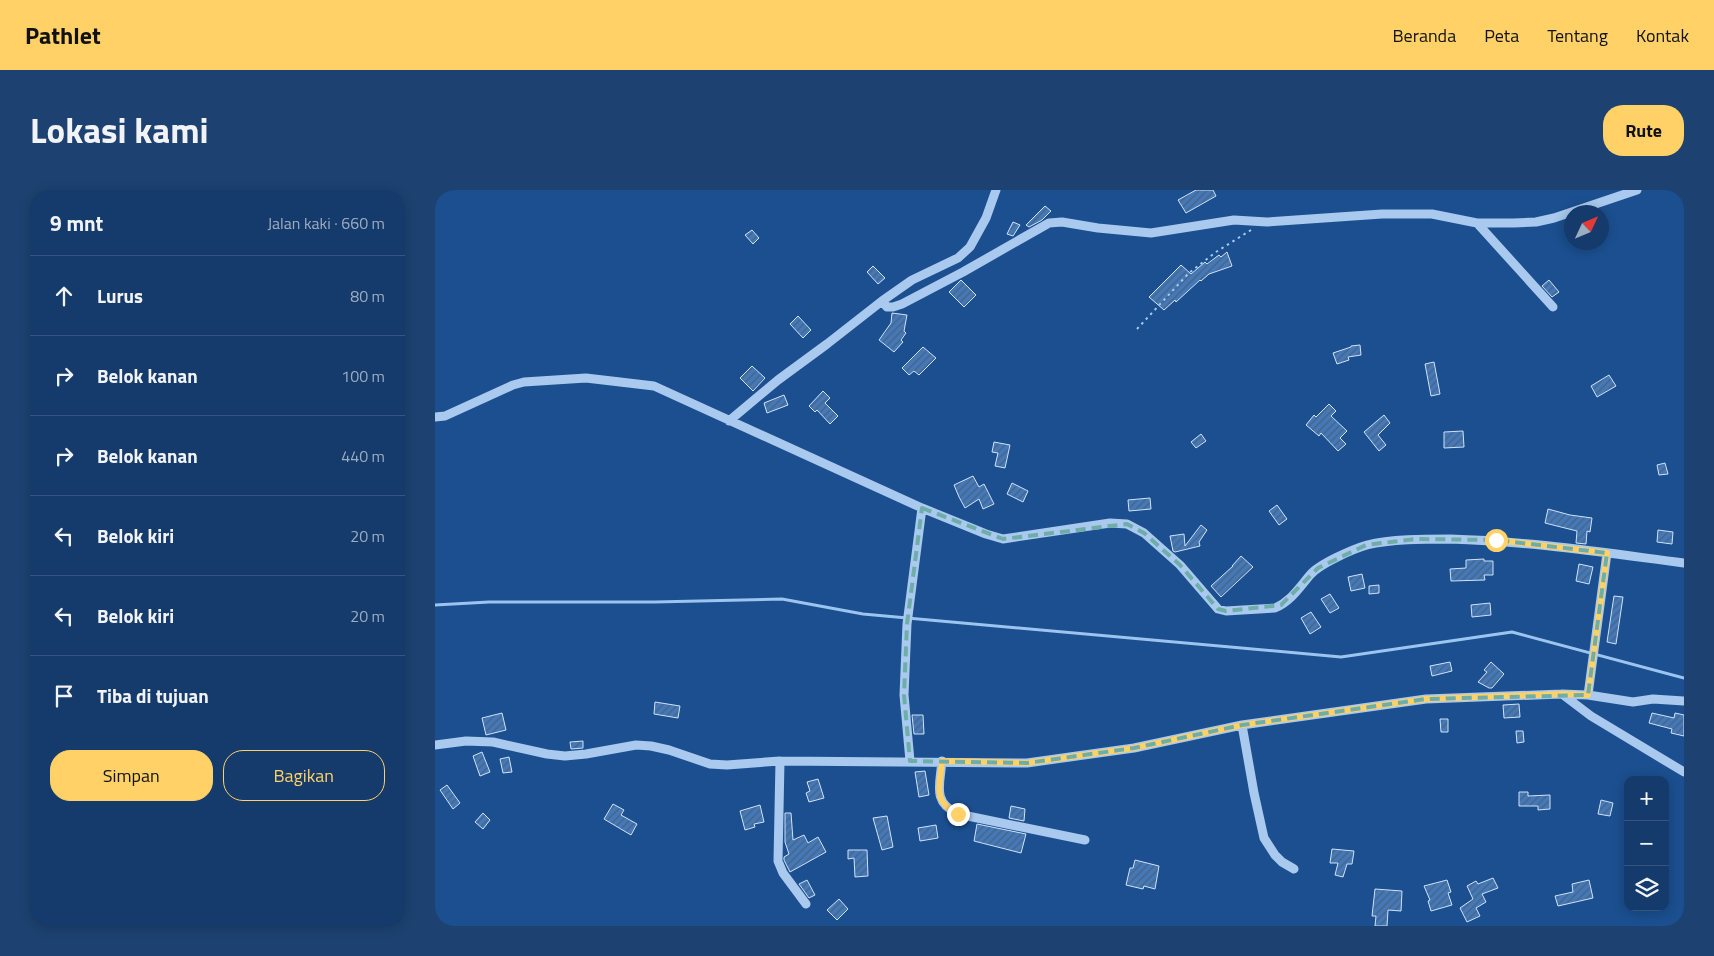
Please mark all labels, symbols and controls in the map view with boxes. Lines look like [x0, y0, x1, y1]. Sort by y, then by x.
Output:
text: Pathlet [25, 17, 101, 53]
text: Beranda [1393, 22, 1456, 49]
text: Peta [1484, 22, 1519, 49]
text: Tentang [1547, 22, 1608, 49]
text: Kontak [1636, 22, 1689, 49]
text: Lokasi kami [30, 103, 209, 157]
button: Rute [1603, 105, 1684, 156]
north arrow [1564, 205, 1609, 250]
text: 9 mnt [50, 207, 103, 239]
text: Jalan kaki · 660 m [267, 211, 385, 235]
text: Lurus [97, 281, 143, 310]
icon: ahead [50, 282, 78, 310]
text: 80 m [350, 284, 385, 308]
text: Belok kanan [97, 361, 198, 390]
icon: right [50, 362, 78, 390]
text: 100 m [341, 364, 385, 388]
text: Belok kanan [97, 441, 198, 470]
icon: right [50, 442, 78, 470]
text: 440 m [341, 444, 385, 468]
text: Belok kiri [97, 521, 174, 550]
icon: left [50, 522, 78, 550]
text: 20 m [350, 524, 385, 548]
route start [1485, 529, 1508, 552]
text: Belok kiri [97, 601, 174, 630]
icon: left [50, 602, 78, 630]
text: 20 m [350, 604, 385, 628]
text: Tiba di tujuan [97, 681, 209, 710]
icon: arrive [50, 682, 78, 710]
button: Simpan [50, 750, 213, 801]
button: Bagikan [223, 750, 385, 801]
map controls [1624, 776, 1669, 911]
button: + [1624, 776, 1669, 821]
route end [947, 803, 970, 826]
button: − [1624, 821, 1669, 866]
button: layers [1624, 866, 1669, 911]

